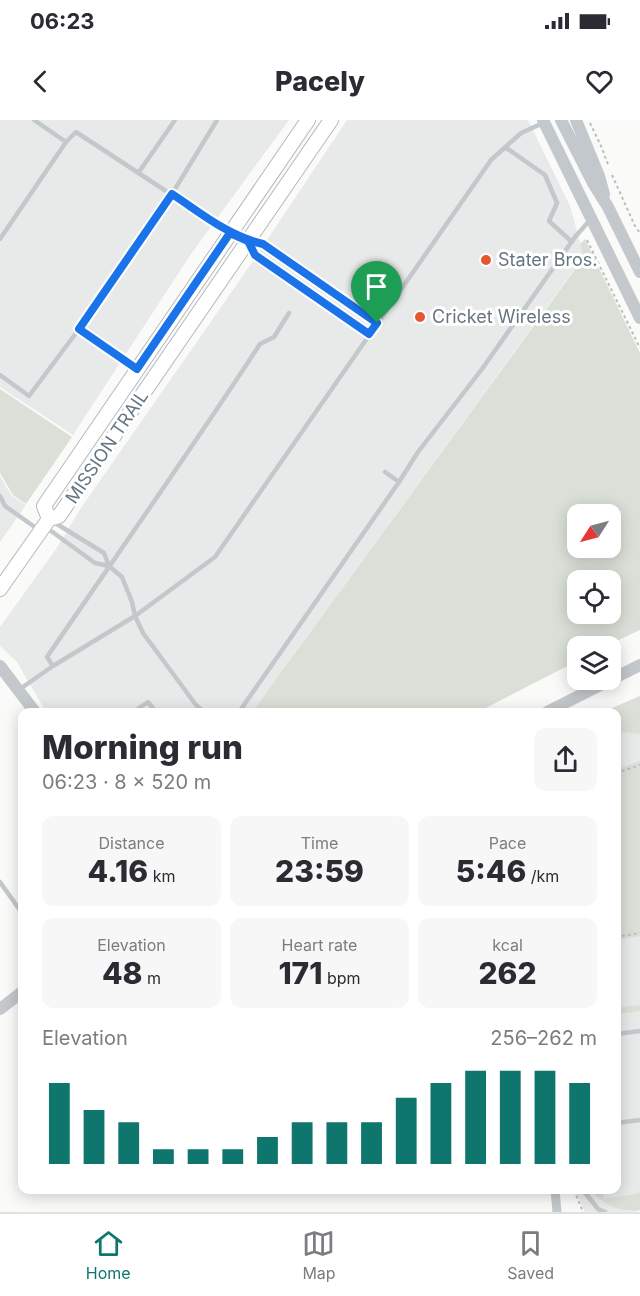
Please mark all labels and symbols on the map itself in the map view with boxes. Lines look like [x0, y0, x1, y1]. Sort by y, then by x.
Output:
place label: Stater Bros. [498, 249, 597, 270]
marker: Stater Bros. [479, 253, 493, 267]
pin [351, 261, 402, 323]
place label: Cricket Wireless [432, 306, 571, 327]
marker: Cricket Wireless [413, 310, 427, 324]
street label: MISSION TRAIL [61, 386, 152, 507]
north arrow [567, 504, 621, 558]

